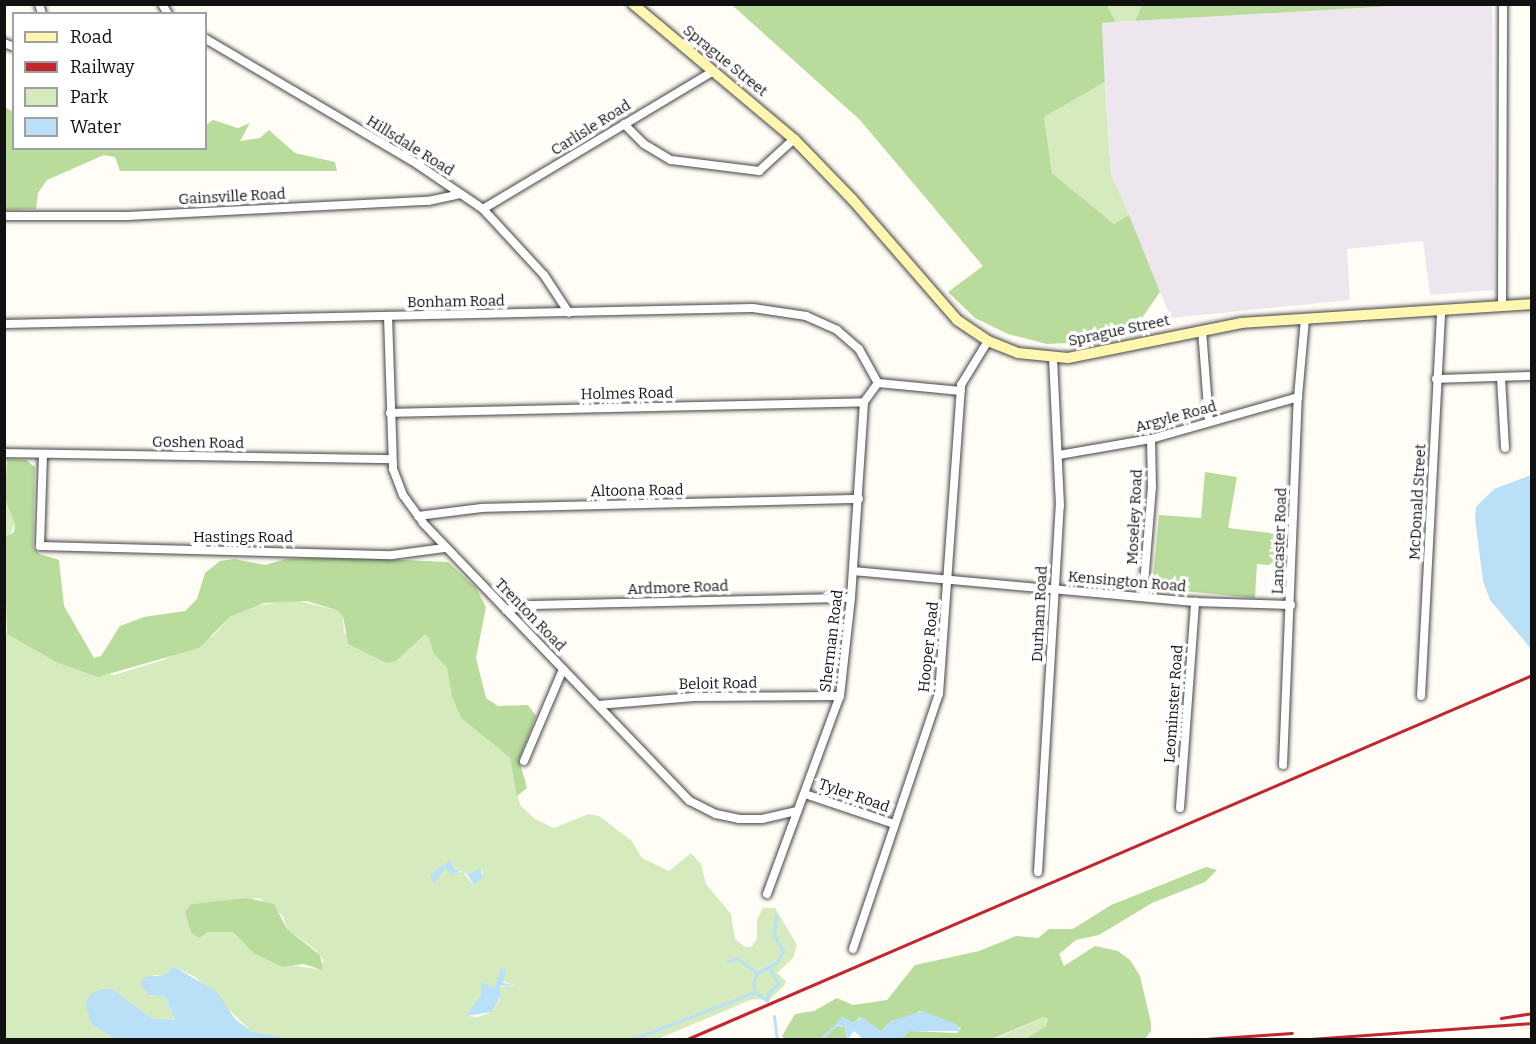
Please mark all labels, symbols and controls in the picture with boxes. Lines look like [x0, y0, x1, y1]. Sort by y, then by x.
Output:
legend [12, 12, 207, 150]
street label: Sprague Street [679, 22, 771, 100]
text: Road [70, 26, 112, 48]
text: Railway [70, 56, 134, 78]
text: Park [70, 86, 108, 108]
street label: Carlisle Road [548, 96, 634, 160]
street label: Hillsdale Road [363, 112, 457, 180]
text: Water [70, 116, 121, 138]
street label: Gainsville Road [178, 185, 286, 209]
street label: Bonham Road [407, 292, 505, 312]
street label: Sprague Street [1067, 311, 1171, 351]
street label: Holmes Road [581, 384, 673, 404]
street label: Argyle Road [1133, 398, 1219, 436]
street label: Goshen Road [152, 433, 244, 453]
street label: McDonald Street [1406, 443, 1430, 561]
street label: Moseley Road [1124, 469, 1146, 565]
street label: Altoona Road [590, 481, 684, 501]
street label: Lancaster Road [1269, 487, 1291, 595]
street label: Hastings Road [193, 529, 293, 547]
street label: Durham Road [1028, 565, 1052, 663]
street label: Kensington Road [1067, 568, 1187, 596]
street label: Trenton Road [491, 575, 569, 655]
street label: Ardmore Road [627, 577, 729, 599]
street label: Sherman Road [817, 589, 847, 693]
street label: Hooper Road [915, 601, 943, 693]
street label: Leominster Road [1161, 644, 1187, 764]
street label: Beloit Road [678, 674, 758, 694]
street label: Tyler Road [816, 775, 892, 817]

